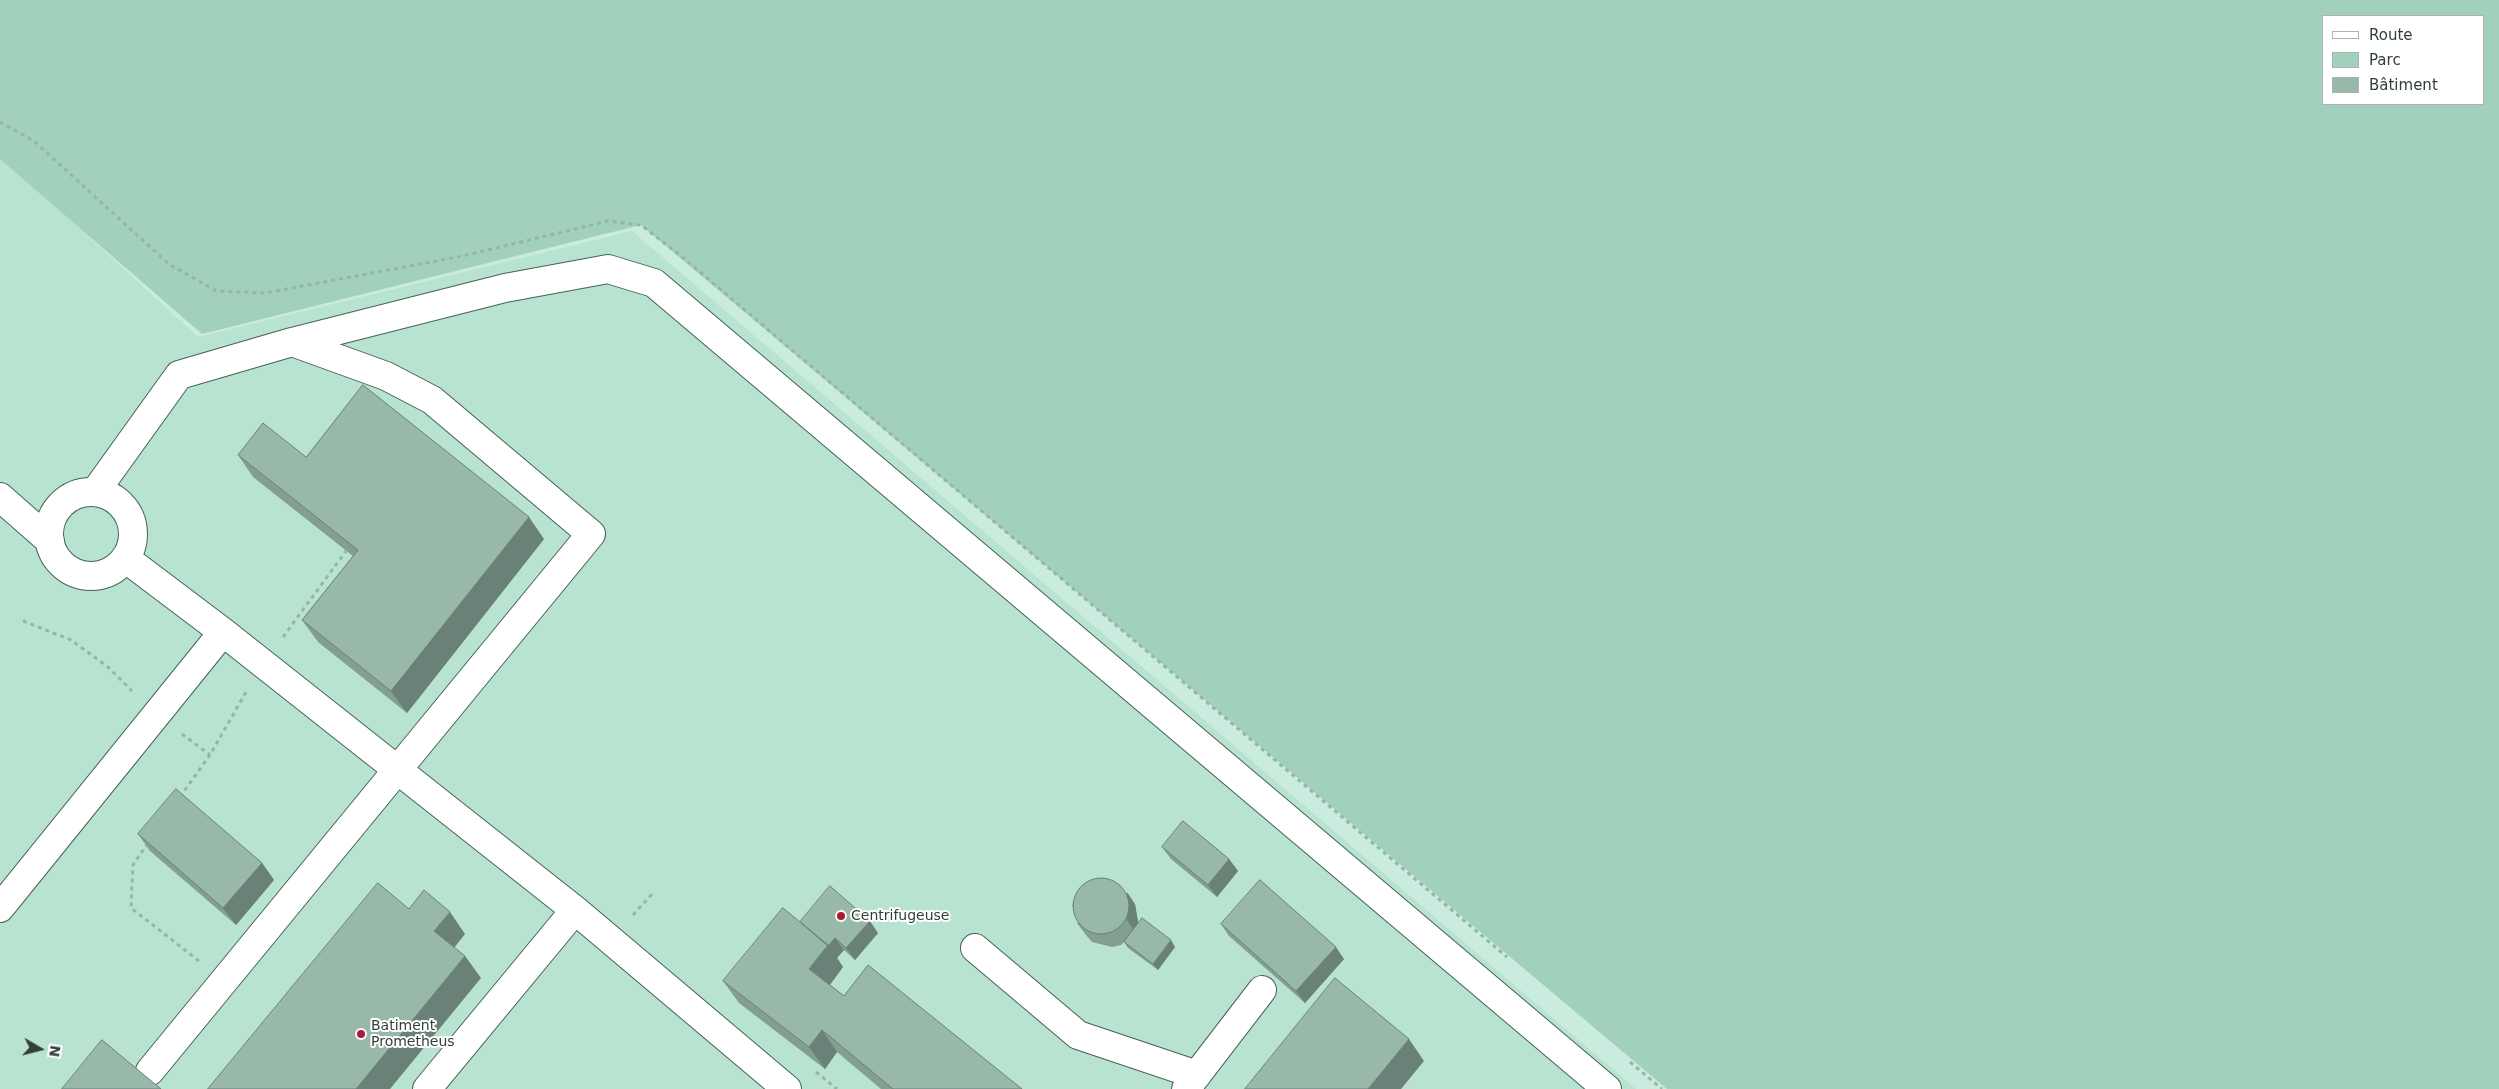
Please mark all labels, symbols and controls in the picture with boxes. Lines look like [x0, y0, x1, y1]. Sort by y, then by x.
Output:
legend [2322, 15, 2484, 105]
text: Route [2369, 26, 2413, 44]
text: Parc [2369, 51, 2401, 69]
text: Bâtiment [2369, 76, 2438, 94]
place label: Centrifugeuse [851, 908, 949, 924]
marker: Centrifugeuse [835, 910, 847, 922]
place label: Batiment Prometheus [371, 1018, 455, 1050]
north arrow [15, 1024, 65, 1074]
marker: Batiment Prometheus [355, 1028, 367, 1040]
text: N [46, 1044, 64, 1058]

